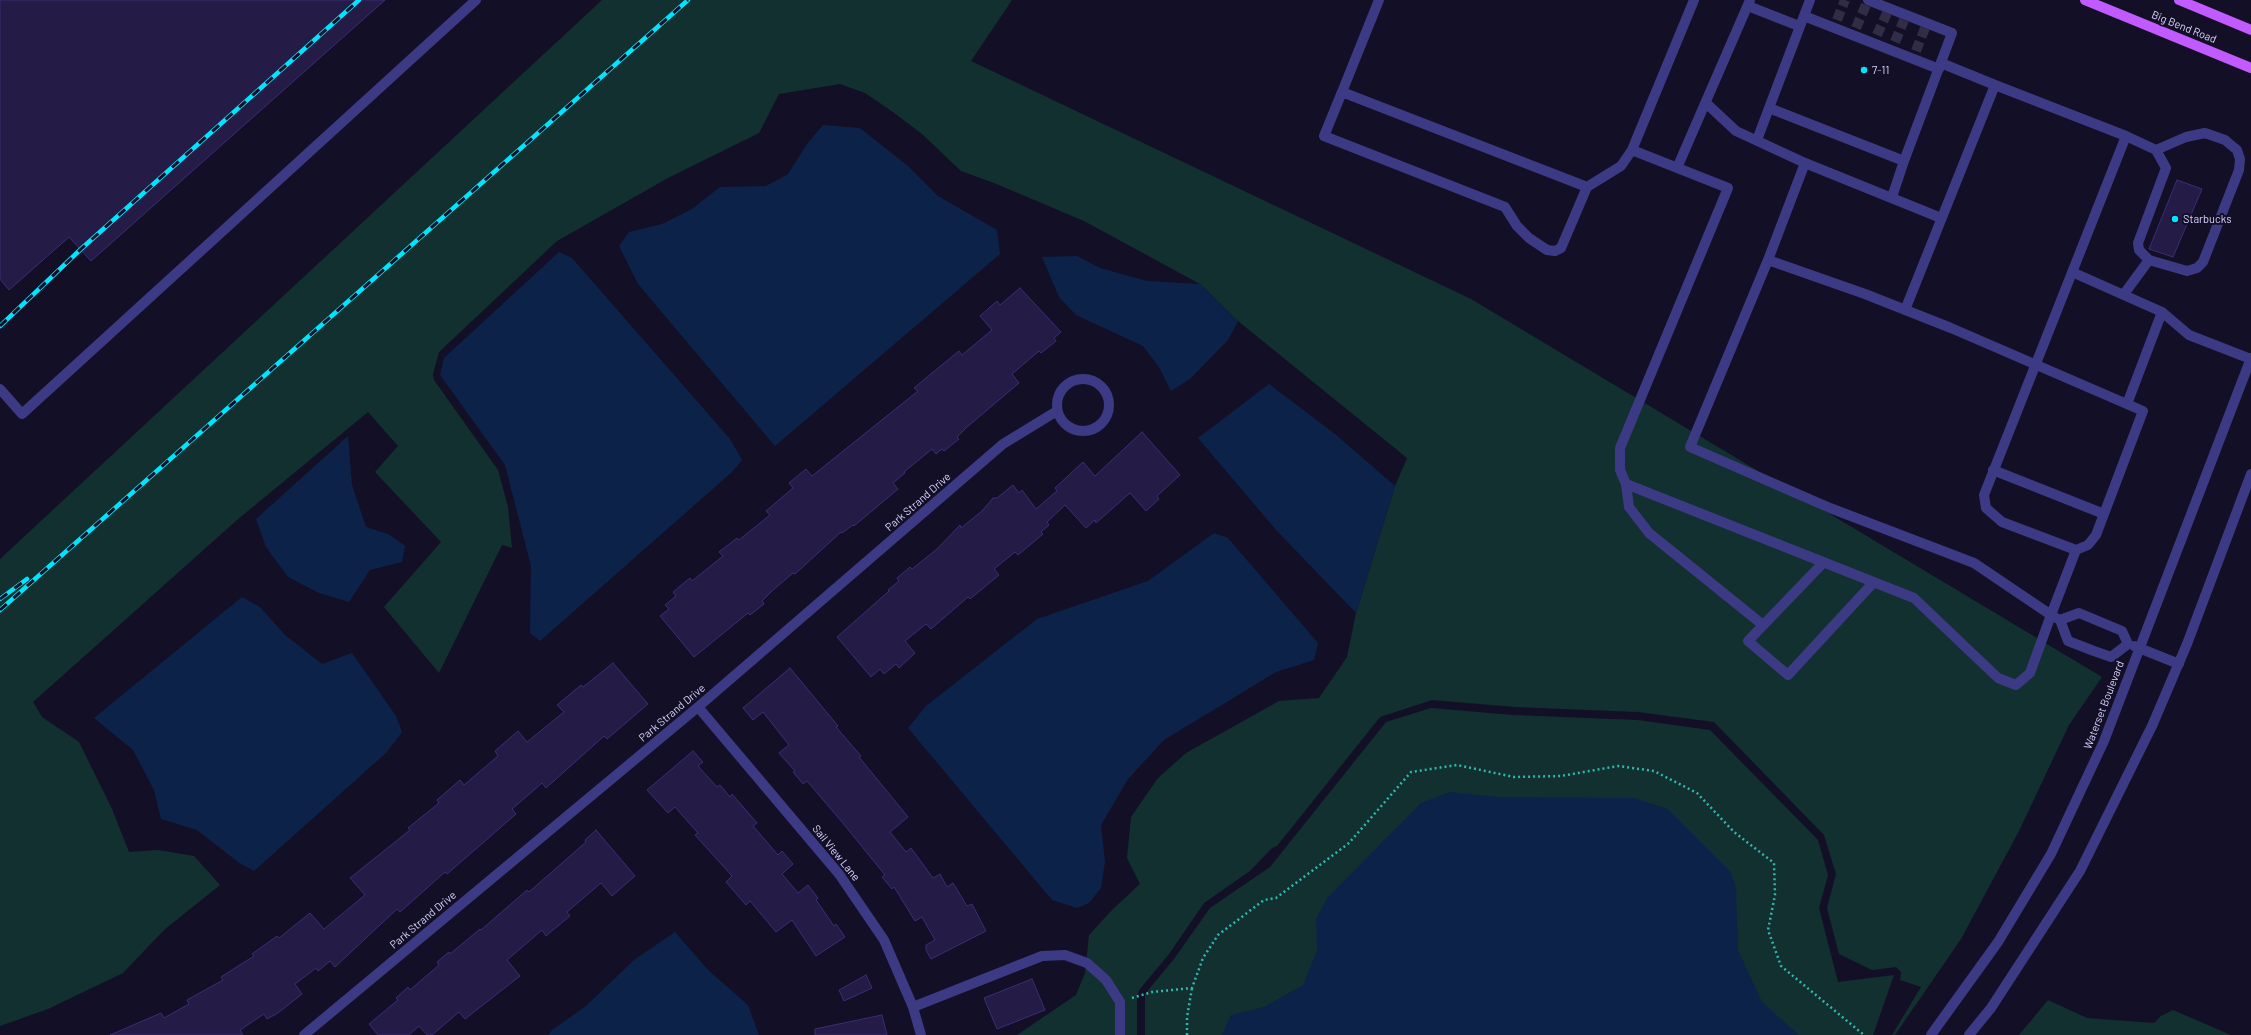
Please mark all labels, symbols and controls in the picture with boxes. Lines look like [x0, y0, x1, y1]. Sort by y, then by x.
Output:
street label: Big Bend Road [2150, 8, 2218, 46]
place label: 7-11 [1872, 63, 1889, 77]
marker: 7-11 [1859, 65, 1869, 75]
place label: Starbucks [2183, 212, 2231, 226]
marker: Starbucks [2170, 214, 2180, 224]
street label: Park Strand Drive [883, 470, 953, 534]
street label: Waterset Boulevard [2081, 659, 2127, 751]
street label: Park Strand Drive [636, 681, 708, 745]
street label: Sail View Lane [809, 822, 863, 884]
street label: Park Strand Drive [387, 888, 459, 952]

